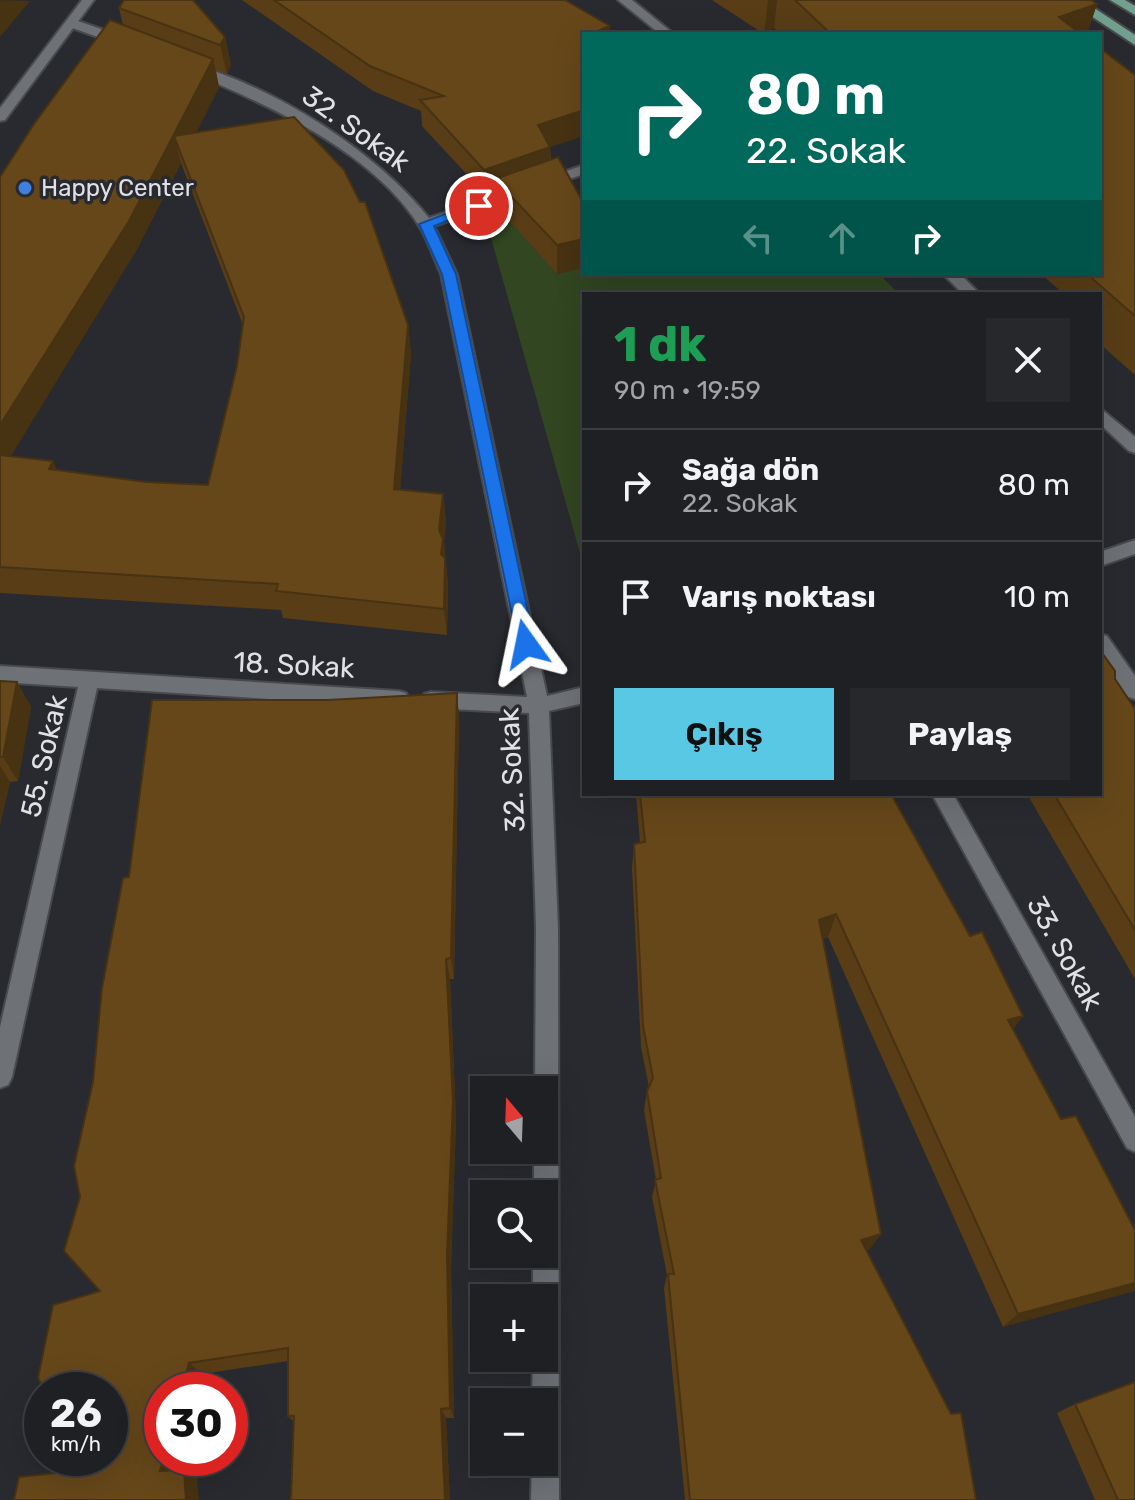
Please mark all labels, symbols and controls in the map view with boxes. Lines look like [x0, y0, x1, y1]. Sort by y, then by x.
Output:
text: 80 m [746, 62, 885, 128]
icon: right [614, 64, 718, 168]
street label: 32. Sokak [296, 79, 417, 179]
text: 22. Sokak [746, 129, 906, 172]
pin [445, 172, 513, 240]
place label: Happy Center [41, 174, 194, 202]
marker: Happy Center [16, 179, 34, 197]
icon: arrive [457, 184, 501, 228]
icon: left [736, 216, 780, 260]
icon: ahead [820, 216, 864, 260]
icon: right [904, 216, 948, 260]
text: 1 dk [614, 316, 706, 373]
button: close [986, 318, 1070, 402]
text: 90 m · 19:59 [614, 375, 761, 406]
text: Sağa dön [682, 452, 819, 488]
icon: right [614, 463, 658, 507]
text: 80 m [998, 467, 1070, 503]
text: 22. Sokak [682, 488, 797, 519]
icon: arrive [614, 575, 658, 619]
text: Varış noktası [682, 579, 876, 615]
text: 10 m [1004, 579, 1070, 615]
position arrow [484, 602, 568, 686]
street label: 18. Sokak [233, 645, 356, 685]
button: Çıkış [614, 688, 834, 780]
button: Paylaş [850, 688, 1070, 780]
street label: 55. Sokak [14, 691, 74, 820]
street label: 32. Sokak [492, 706, 532, 833]
street label: 33. Sokak [1020, 890, 1110, 1016]
north arrow [470, 1076, 558, 1164]
map controls [470, 1076, 558, 1476]
button: search [470, 1180, 558, 1268]
button: + [470, 1284, 558, 1372]
speed limit sign: 30 [144, 1372, 248, 1476]
button: − [470, 1388, 558, 1476]
text: 26 [50, 1390, 102, 1437]
text: km/h [51, 1432, 101, 1456]

